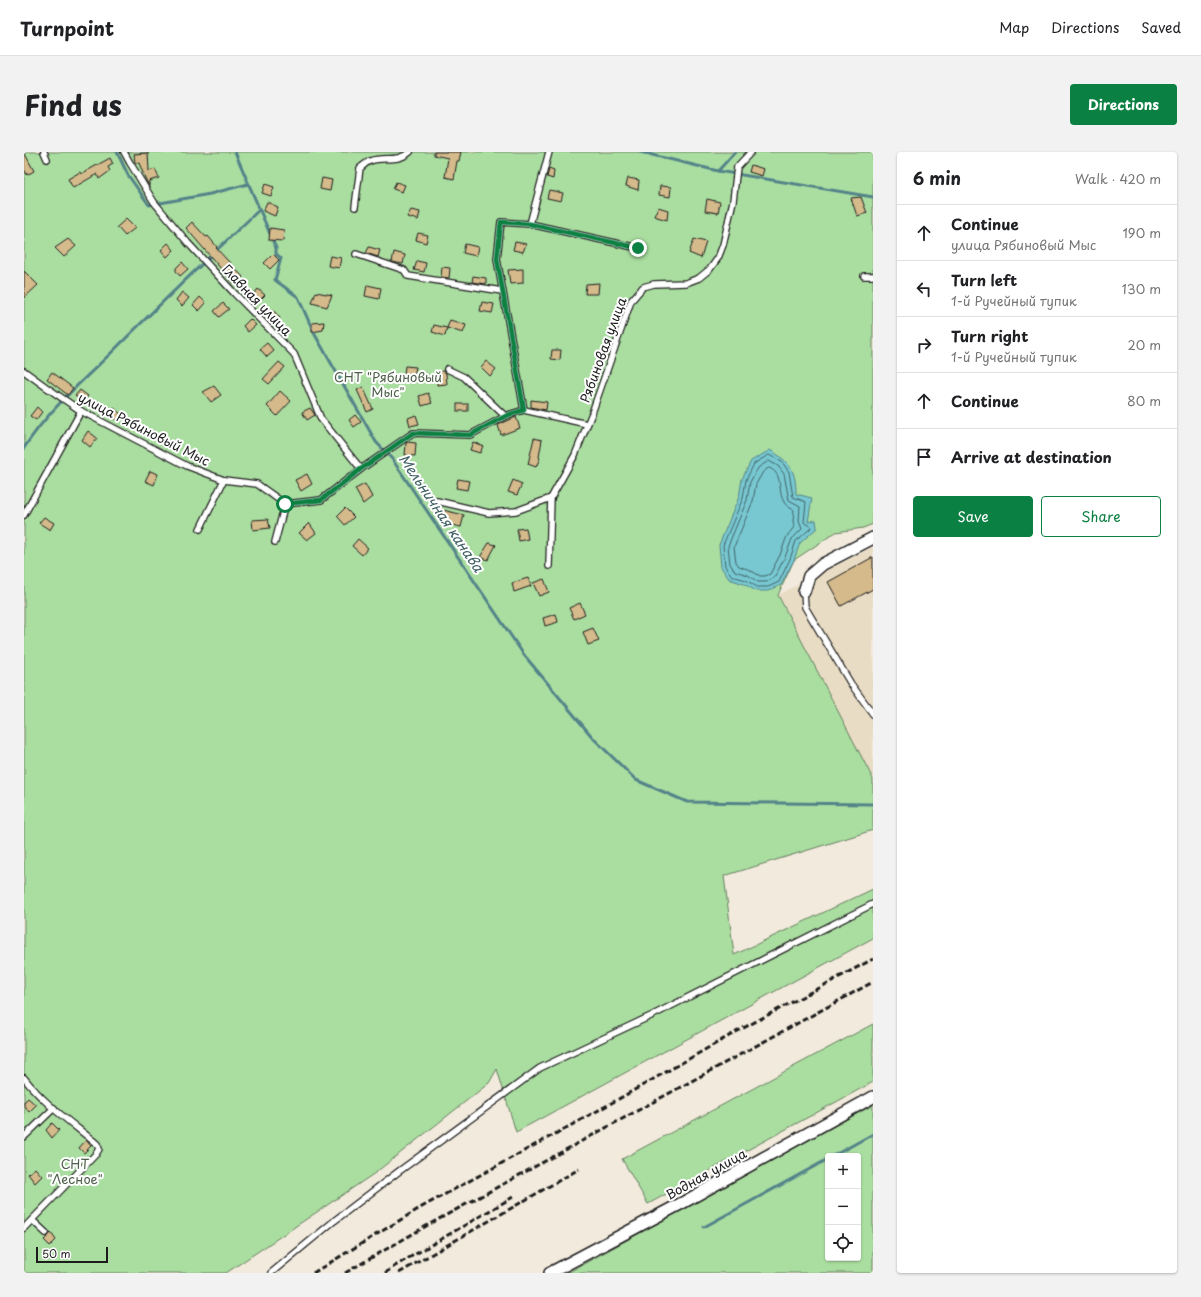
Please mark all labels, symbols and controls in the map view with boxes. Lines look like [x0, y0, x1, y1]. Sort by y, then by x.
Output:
text: Turnpoint [20, 14, 114, 42]
text: Map [999, 17, 1029, 38]
text: Directions [1051, 17, 1119, 38]
text: Saved [1141, 17, 1181, 38]
text: Find us [24, 83, 122, 126]
button: Directions [1070, 84, 1177, 125]
text: 6 min [913, 165, 961, 191]
text: Walk · 420 m [1075, 169, 1161, 188]
text: Continue [951, 212, 1019, 235]
icon: ahead [913, 222, 935, 244]
text: 190 m [1122, 223, 1161, 242]
text: улица Рябиновый Мыс [951, 235, 1096, 254]
route end [629, 239, 647, 257]
street label: Главная улица [218, 260, 297, 340]
text: Turn left [951, 268, 1017, 291]
icon: left [913, 278, 935, 300]
text: 130 m [1122, 279, 1161, 298]
text: 1-й Ручейный тупик [951, 291, 1077, 310]
street label: Рябиновая улица [575, 294, 631, 405]
text: Turn right [951, 324, 1028, 347]
icon: right [913, 334, 935, 356]
text: 20 m [1127, 335, 1161, 354]
text: 1-й Ручейный тупик [951, 347, 1077, 366]
park label: СНТ "Рябиновый Мыс" [334, 367, 442, 401]
street label: улица Рябиновый Мыс [75, 387, 213, 470]
text: Continue [951, 389, 1019, 412]
icon: ahead [913, 390, 935, 412]
text: 80 m [1127, 391, 1161, 410]
text: Arrive at destination [951, 445, 1112, 468]
icon: arrive [913, 446, 935, 468]
water label: Мельничная канава [394, 449, 490, 577]
route start [276, 495, 294, 513]
button: Save [913, 496, 1033, 537]
button: Share [1041, 496, 1161, 537]
street label: Водная улица [662, 1143, 750, 1204]
map controls [825, 1153, 861, 1261]
button: + [825, 1153, 861, 1189]
park label: СНТ "Лесное" [47, 1154, 103, 1188]
button: − [825, 1189, 861, 1225]
button: locate [825, 1225, 861, 1261]
scale bar [36, 1245, 108, 1264]
text: 50 m [42, 1245, 71, 1262]

